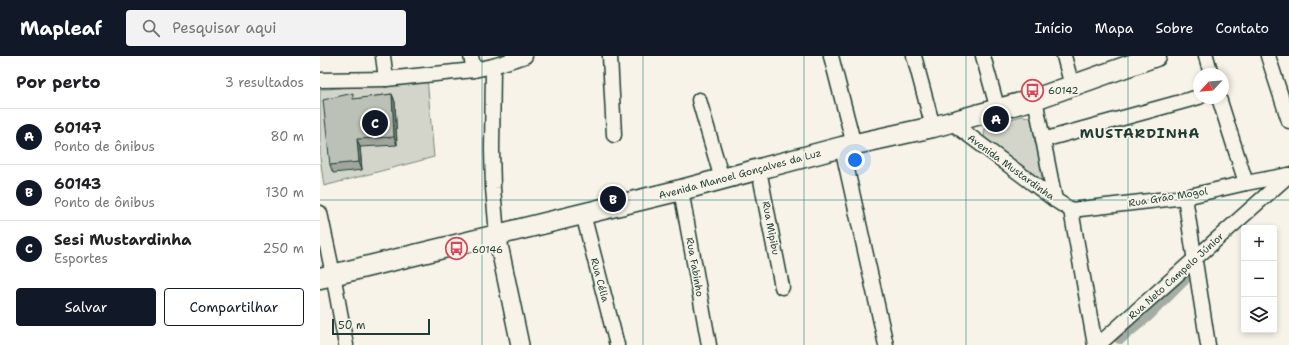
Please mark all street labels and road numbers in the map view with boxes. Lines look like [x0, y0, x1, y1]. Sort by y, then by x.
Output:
street label: Avenida Mustardinha [965, 131, 1058, 203]
street label: Avenida Manoel Gonçalves da Luz [657, 146, 823, 202]
street label: Rua Grão Mogol [1128, 184, 1208, 210]
street label: Rua Mipibu [759, 200, 783, 256]
street label: Rua Neto Campelo Júnior [1126, 230, 1227, 322]
street label: Rua Fabinho [683, 236, 707, 298]
street label: Rua Célia [588, 256, 612, 304]

